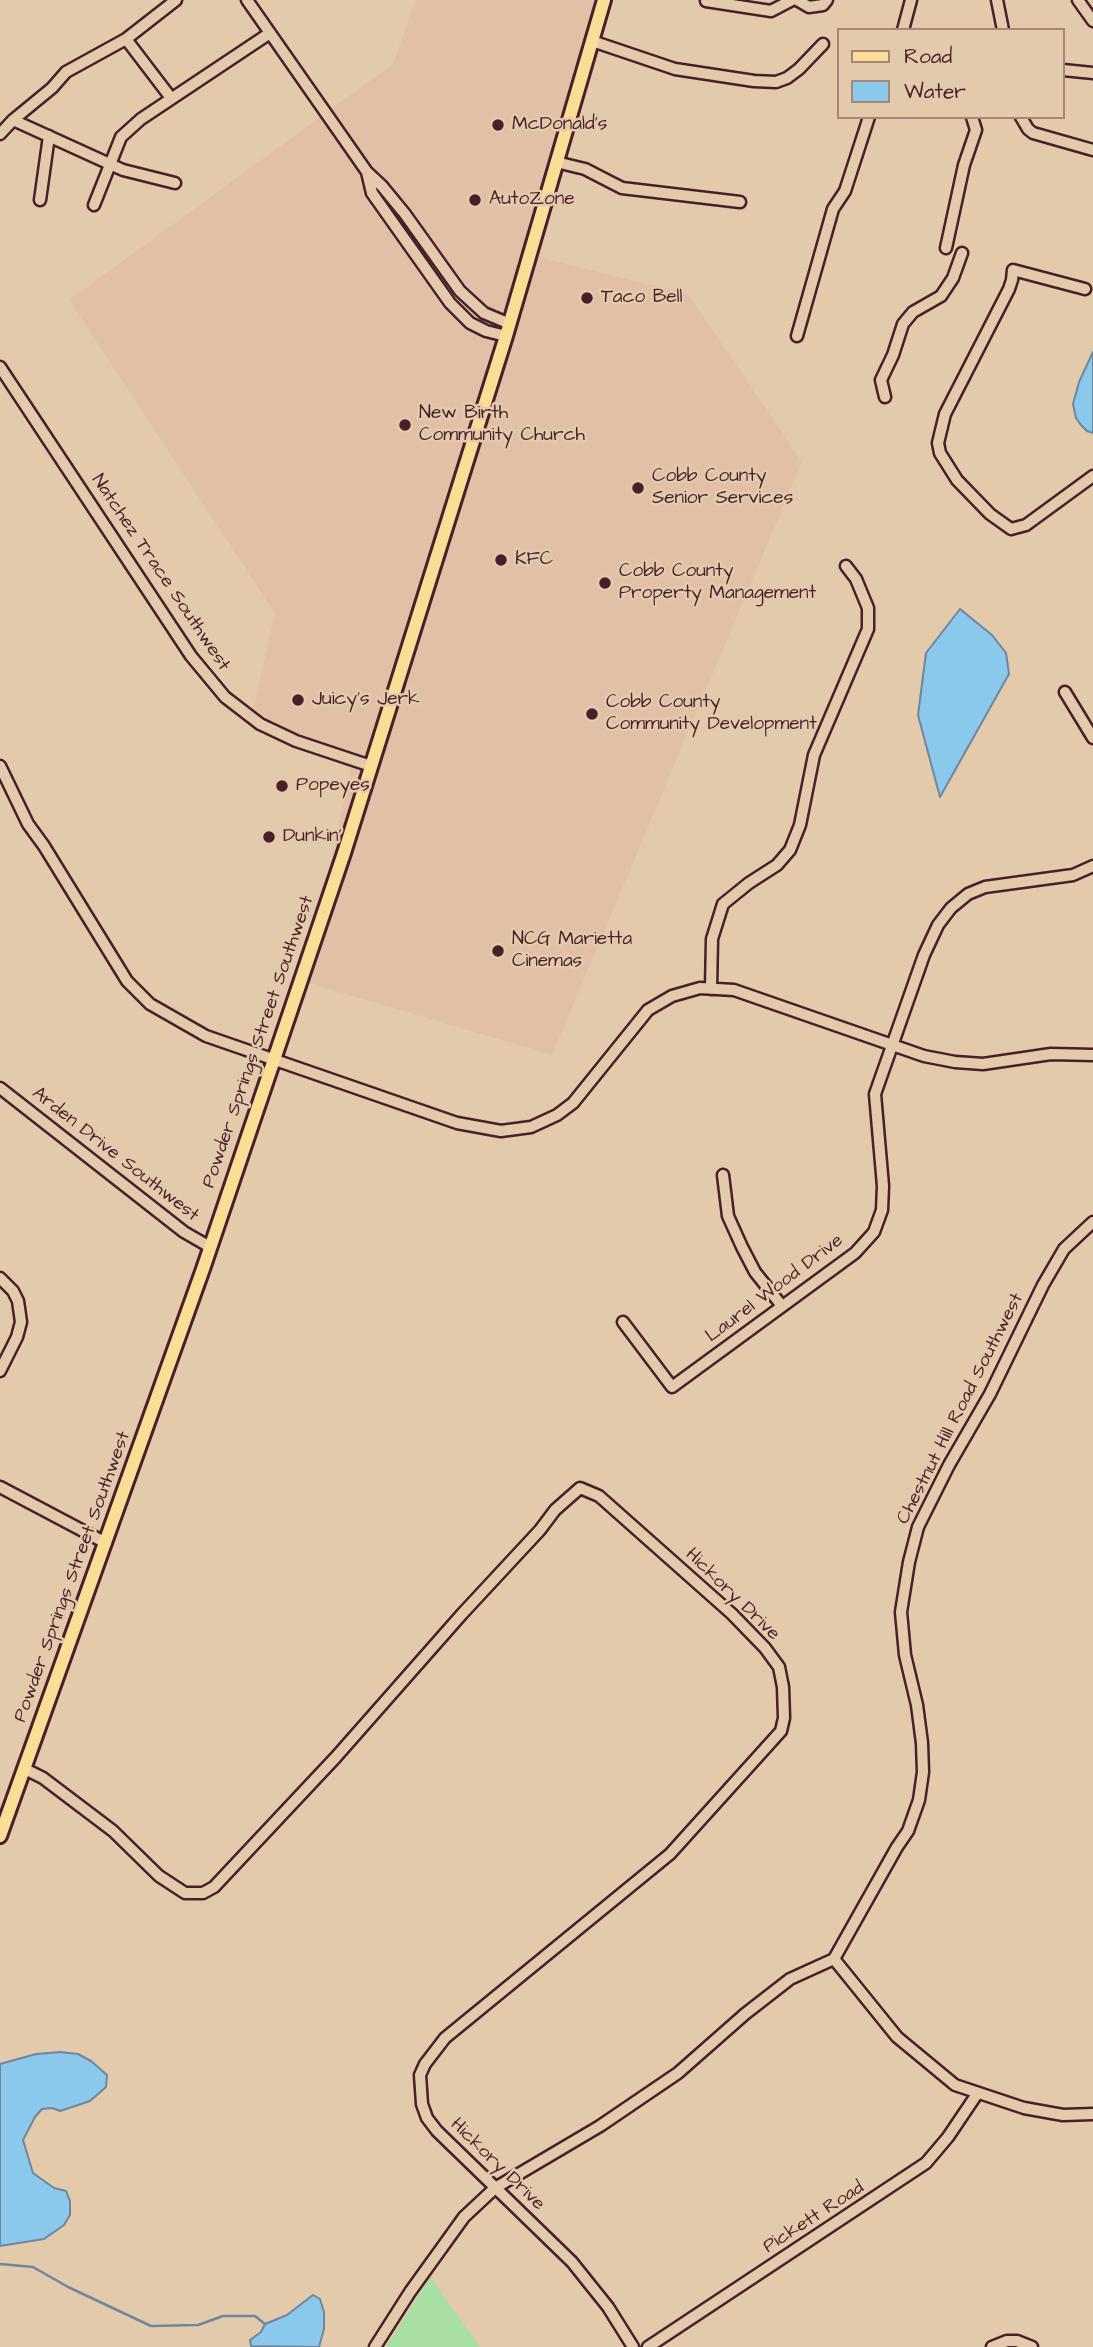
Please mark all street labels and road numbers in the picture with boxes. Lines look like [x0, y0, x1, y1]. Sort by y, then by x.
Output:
street label: Natchez Trace Southwest [86, 470, 234, 676]
street label: Powder Springs Street Southwest [198, 893, 320, 1191]
street label: Arden Drive Southwest [27, 1083, 203, 1227]
street label: Laurel Wood Drive [702, 1230, 848, 1348]
street label: Chestnut Hill Road Southwest [893, 1290, 1029, 1528]
street label: Powder Springs Street Southwest [10, 1429, 136, 1725]
street label: Hickory Drive [680, 1544, 784, 1646]
street label: Hickory Drive [445, 2114, 549, 2216]
street label: Pickett Road [759, 2177, 869, 2259]

